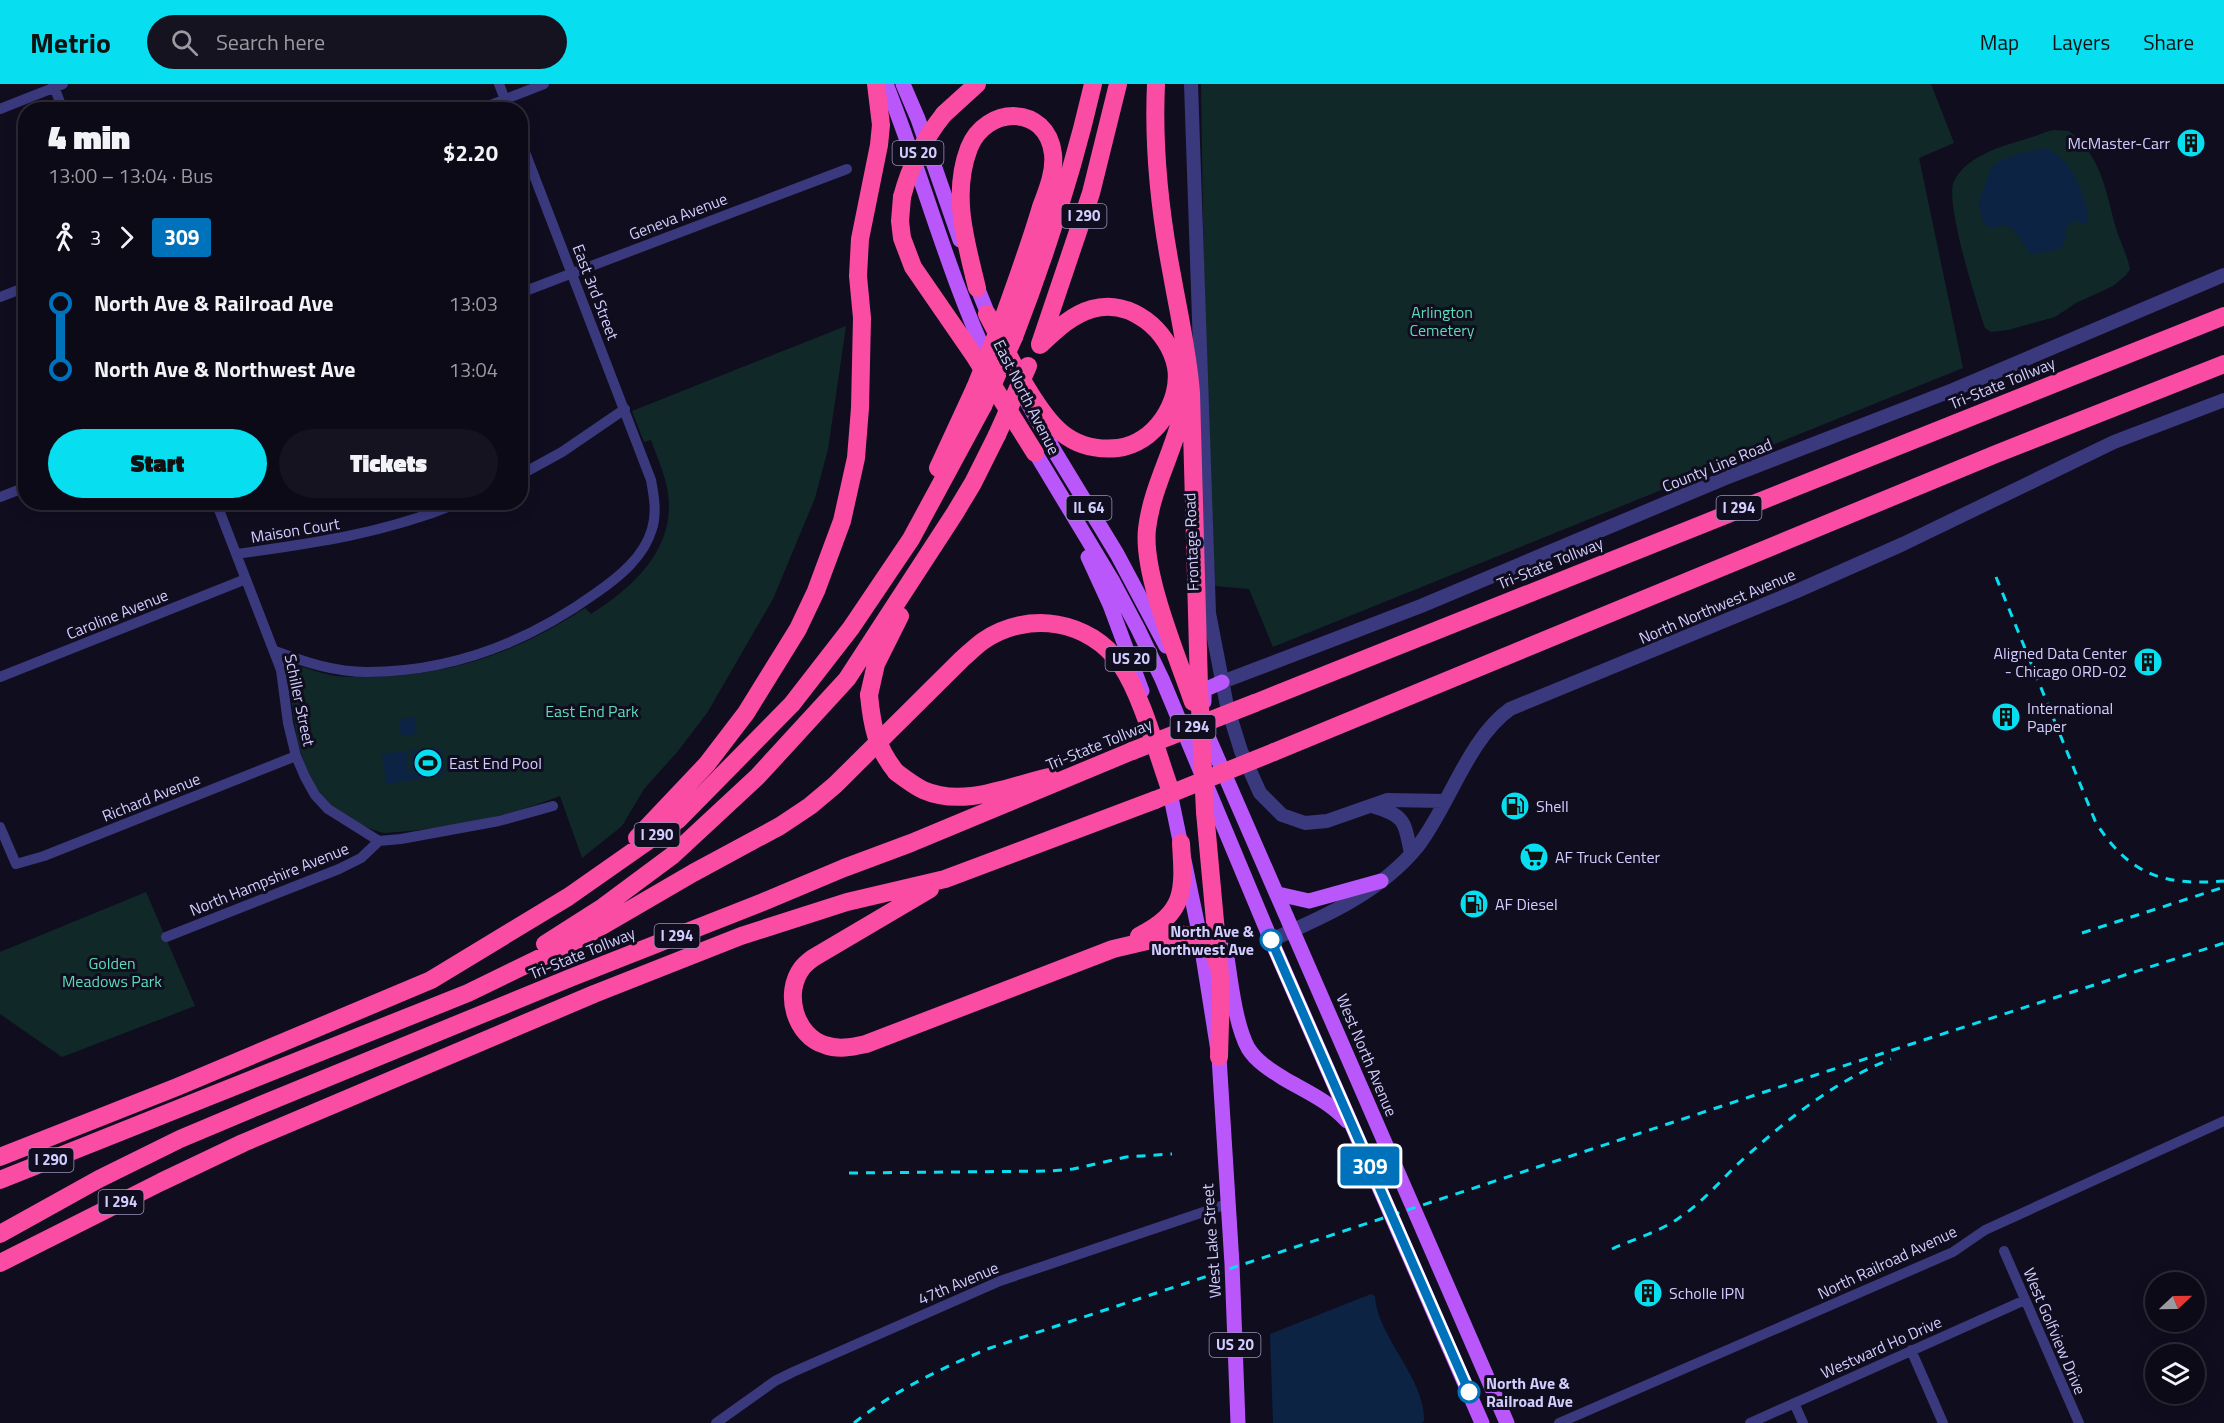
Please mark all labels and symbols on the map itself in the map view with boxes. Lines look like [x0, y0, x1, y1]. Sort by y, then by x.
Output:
building icon: McMaster-Carr [2175, 127, 2207, 159]
place label: McMaster-Carr [2067, 131, 2170, 155]
road number: US 20 [892, 141, 944, 165]
street label: Geneva Avenue [625, 186, 731, 246]
road number: I 290 [1062, 204, 1106, 228]
street label: East 3rd Street [567, 241, 625, 344]
park label: Arlington Cemetery [1410, 300, 1475, 342]
street label: East North Avenue [988, 335, 1066, 459]
street label: Tri-State Tollway [1945, 351, 2059, 415]
street label: County Line Road [1658, 432, 1776, 498]
street label: Frontage Road [1177, 492, 1205, 592]
road number: IL 64 [1066, 496, 1112, 520]
road number: I 294 [1716, 496, 1762, 520]
street label: Maison Court [249, 511, 342, 549]
street label: Tri-State Tollway [1493, 531, 1607, 595]
street label: North Northwest Avenue [1635, 562, 1799, 650]
street label: Caroline Avenue [62, 583, 172, 645]
place label: Aligned Data Center - Chicago ORD-02 [1993, 641, 2127, 683]
building icon: Aligned Data Center - Chicago ORD-02 [2132, 646, 2164, 678]
road number: US 20 [1106, 647, 1156, 671]
street label: Schiller Street [279, 652, 322, 749]
place label: International Paper [2027, 696, 2113, 738]
park label: East End Park [545, 699, 639, 723]
building icon: International Paper [1990, 701, 2022, 733]
street label: Tri-State Tollway [1042, 712, 1156, 776]
road number: I 294 [1170, 715, 1216, 739]
sports icon: East End Pool [412, 747, 444, 779]
place label: East End Pool [449, 751, 542, 775]
street label: Richard Avenue [98, 766, 204, 828]
fuel station icon: Shell [1499, 790, 1531, 822]
place label: Shell [1536, 794, 1569, 818]
road number: I 290 [634, 823, 680, 847]
street label: North Hampshire Avenue [186, 836, 352, 922]
supermarket icon: AF Truck Center [1518, 841, 1550, 873]
place label: AF Truck Center [1555, 845, 1661, 869]
fuel station icon: AF Diesel [1458, 888, 1490, 920]
place label: AF Diesel [1495, 892, 1558, 916]
place label: North Ave & Northwest Ave [1151, 919, 1255, 961]
street label: Tri-State Tollway [525, 921, 639, 985]
road number: I 294 [654, 924, 700, 948]
marker: North Ave & Northwest Ave [1260, 929, 1282, 951]
park label: Golden Meadows Park [62, 951, 162, 993]
street label: West North Avenue [1330, 990, 1404, 1120]
line badge: 309 [1336, 1146, 1404, 1186]
road number: I 290 [28, 1148, 74, 1172]
street label: West Lake Street [1195, 1183, 1227, 1299]
road number: I 294 [98, 1190, 144, 1214]
street label: North Railroad Avenue [1813, 1219, 1961, 1305]
street label: 47th Avenue [914, 1255, 1002, 1311]
street label: West Golfview Drive [2017, 1264, 2093, 1398]
north arrow [2145, 1272, 2205, 1332]
building icon: Scholle IPN [1632, 1277, 1664, 1309]
place label: Scholle IPN [1669, 1281, 1745, 1305]
street label: Westward Ho Drive [1817, 1310, 1945, 1384]
road number: US 20 [1210, 1333, 1260, 1357]
place label: North Ave & Railroad Ave [1486, 1371, 1573, 1413]
marker: North Ave & Railroad Ave [1458, 1381, 1480, 1403]

